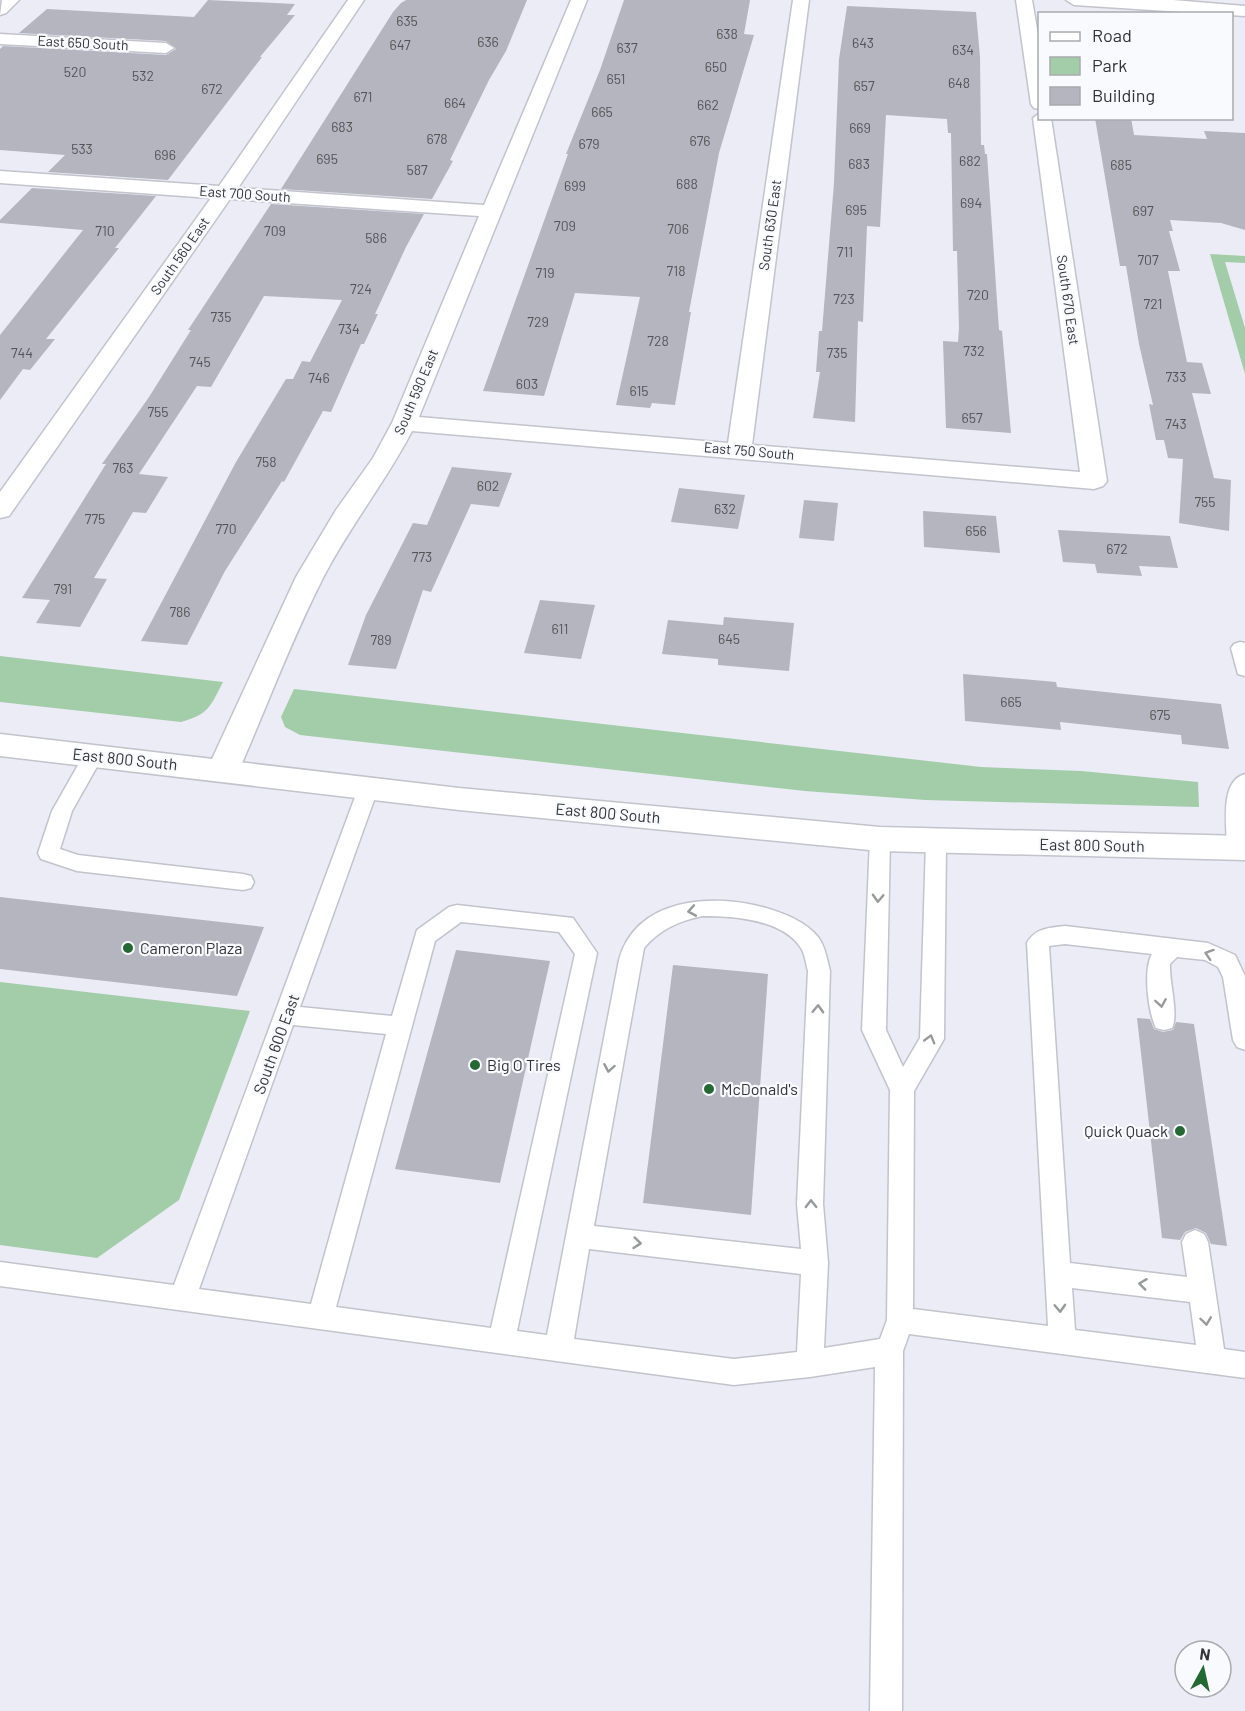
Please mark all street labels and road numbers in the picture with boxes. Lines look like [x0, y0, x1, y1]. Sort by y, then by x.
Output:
street label: East 650 South [37, 32, 129, 53]
street label: South 630 East [755, 179, 784, 271]
street label: East 700 South [199, 182, 291, 205]
street label: South 560 East [146, 213, 213, 298]
street label: South 670 East [1054, 254, 1083, 346]
street label: South 590 East [390, 346, 441, 437]
street label: East 750 South [703, 438, 795, 463]
street label: East 800 South [72, 744, 178, 773]
street label: East 800 South [555, 798, 661, 827]
street label: East 800 South [1039, 834, 1145, 855]
street label: South 600 East [249, 991, 302, 1096]

